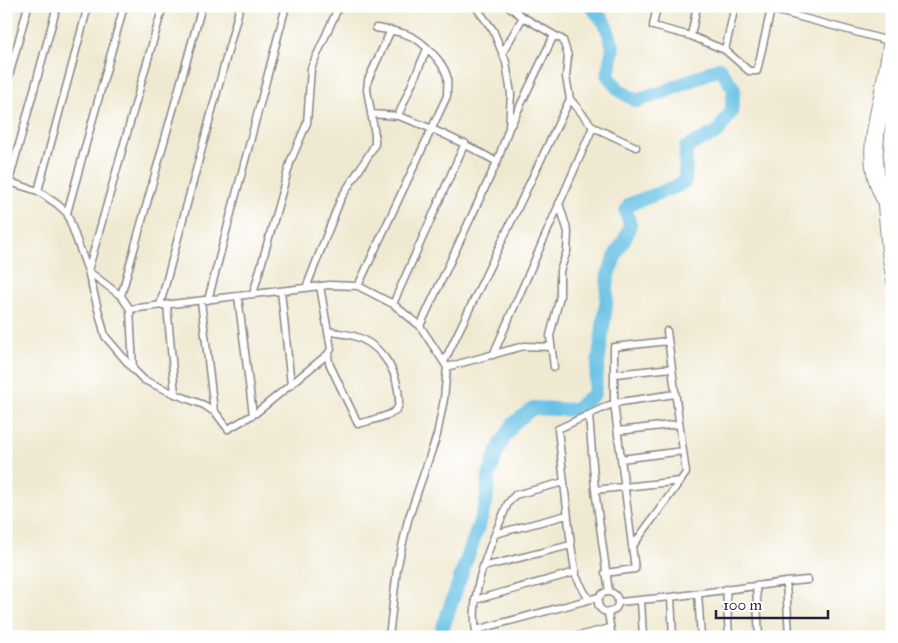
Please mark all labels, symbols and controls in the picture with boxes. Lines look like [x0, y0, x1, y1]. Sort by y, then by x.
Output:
scale bar [716, 588, 828, 620]
text: 100 m [723, 596, 763, 614]

